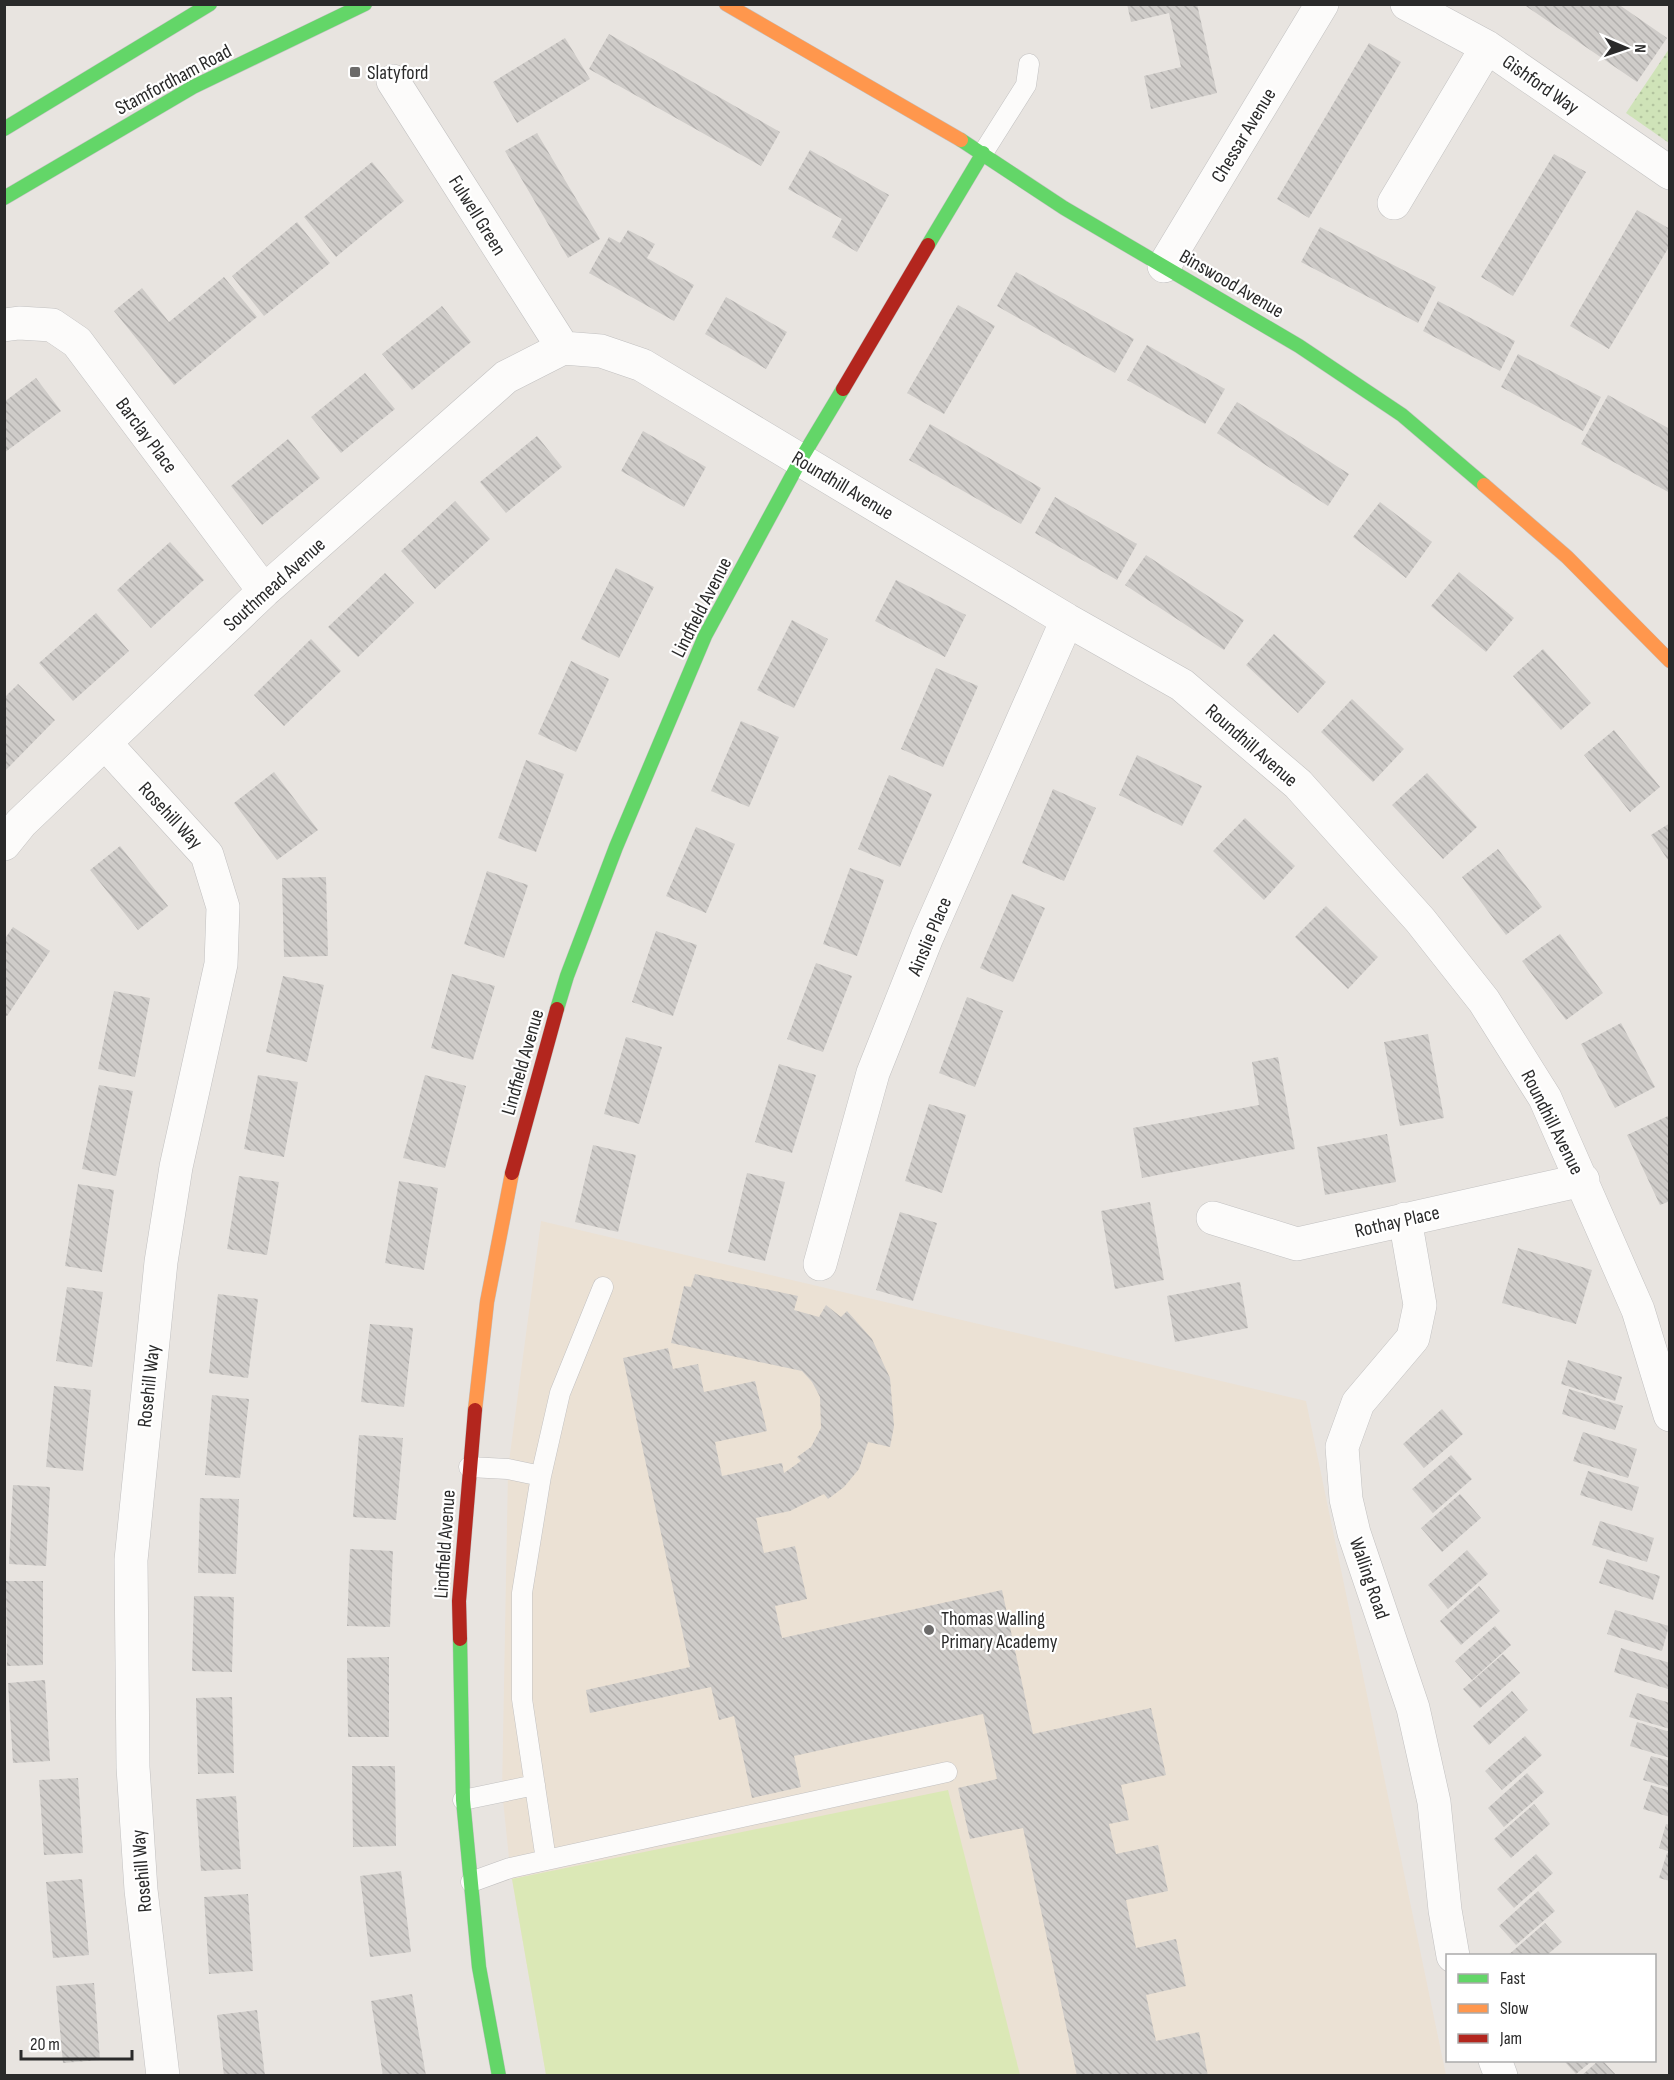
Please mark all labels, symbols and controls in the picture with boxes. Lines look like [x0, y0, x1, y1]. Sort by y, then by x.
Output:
north arrow [1596, 18, 1656, 78]
street label: Stamfordham Road [111, 39, 236, 121]
text: N [1630, 44, 1649, 53]
street label: Gishford Way [1498, 50, 1584, 120]
place label: Slatyford [367, 61, 428, 85]
marker: Slatyford [348, 65, 362, 79]
street label: Chessar Avenue [1206, 84, 1281, 187]
street label: Fulwell Green [443, 171, 511, 260]
street label: Binswood Avenue [1175, 244, 1288, 323]
street label: Barclay Place [110, 393, 182, 478]
street label: Roundhill Avenue [787, 446, 898, 526]
street label: Southmead Avenue [219, 533, 331, 637]
street label: Lindfield Avenue [666, 553, 737, 661]
street label: Roundhill Avenue [1200, 699, 1302, 792]
street label: Rosehill Way [133, 777, 208, 854]
street label: Ainslie Place [902, 894, 957, 980]
street label: Lindfield Avenue [496, 1007, 550, 1118]
street label: Roundhill Avenue [1515, 1066, 1589, 1179]
street label: Rothay Place [1353, 1201, 1442, 1243]
street label: Rosehill Way [133, 1343, 165, 1429]
street label: Lindfield Avenue [429, 1489, 461, 1599]
street label: Walling Road [1344, 1534, 1394, 1622]
place label: Thomas Walling Primary Academy [941, 1607, 1058, 1654]
marker: Thomas Walling Primary Academy [922, 1623, 936, 1637]
street label: Rosehill Way [126, 1828, 158, 1913]
legend [1446, 1954, 1656, 2062]
text: Fast [1500, 1968, 1526, 1989]
text: Slow [1500, 1998, 1529, 2019]
scale bar [21, 2023, 132, 2061]
text: Jam [1499, 2028, 1522, 2049]
text: 20 m [30, 2034, 60, 2055]

